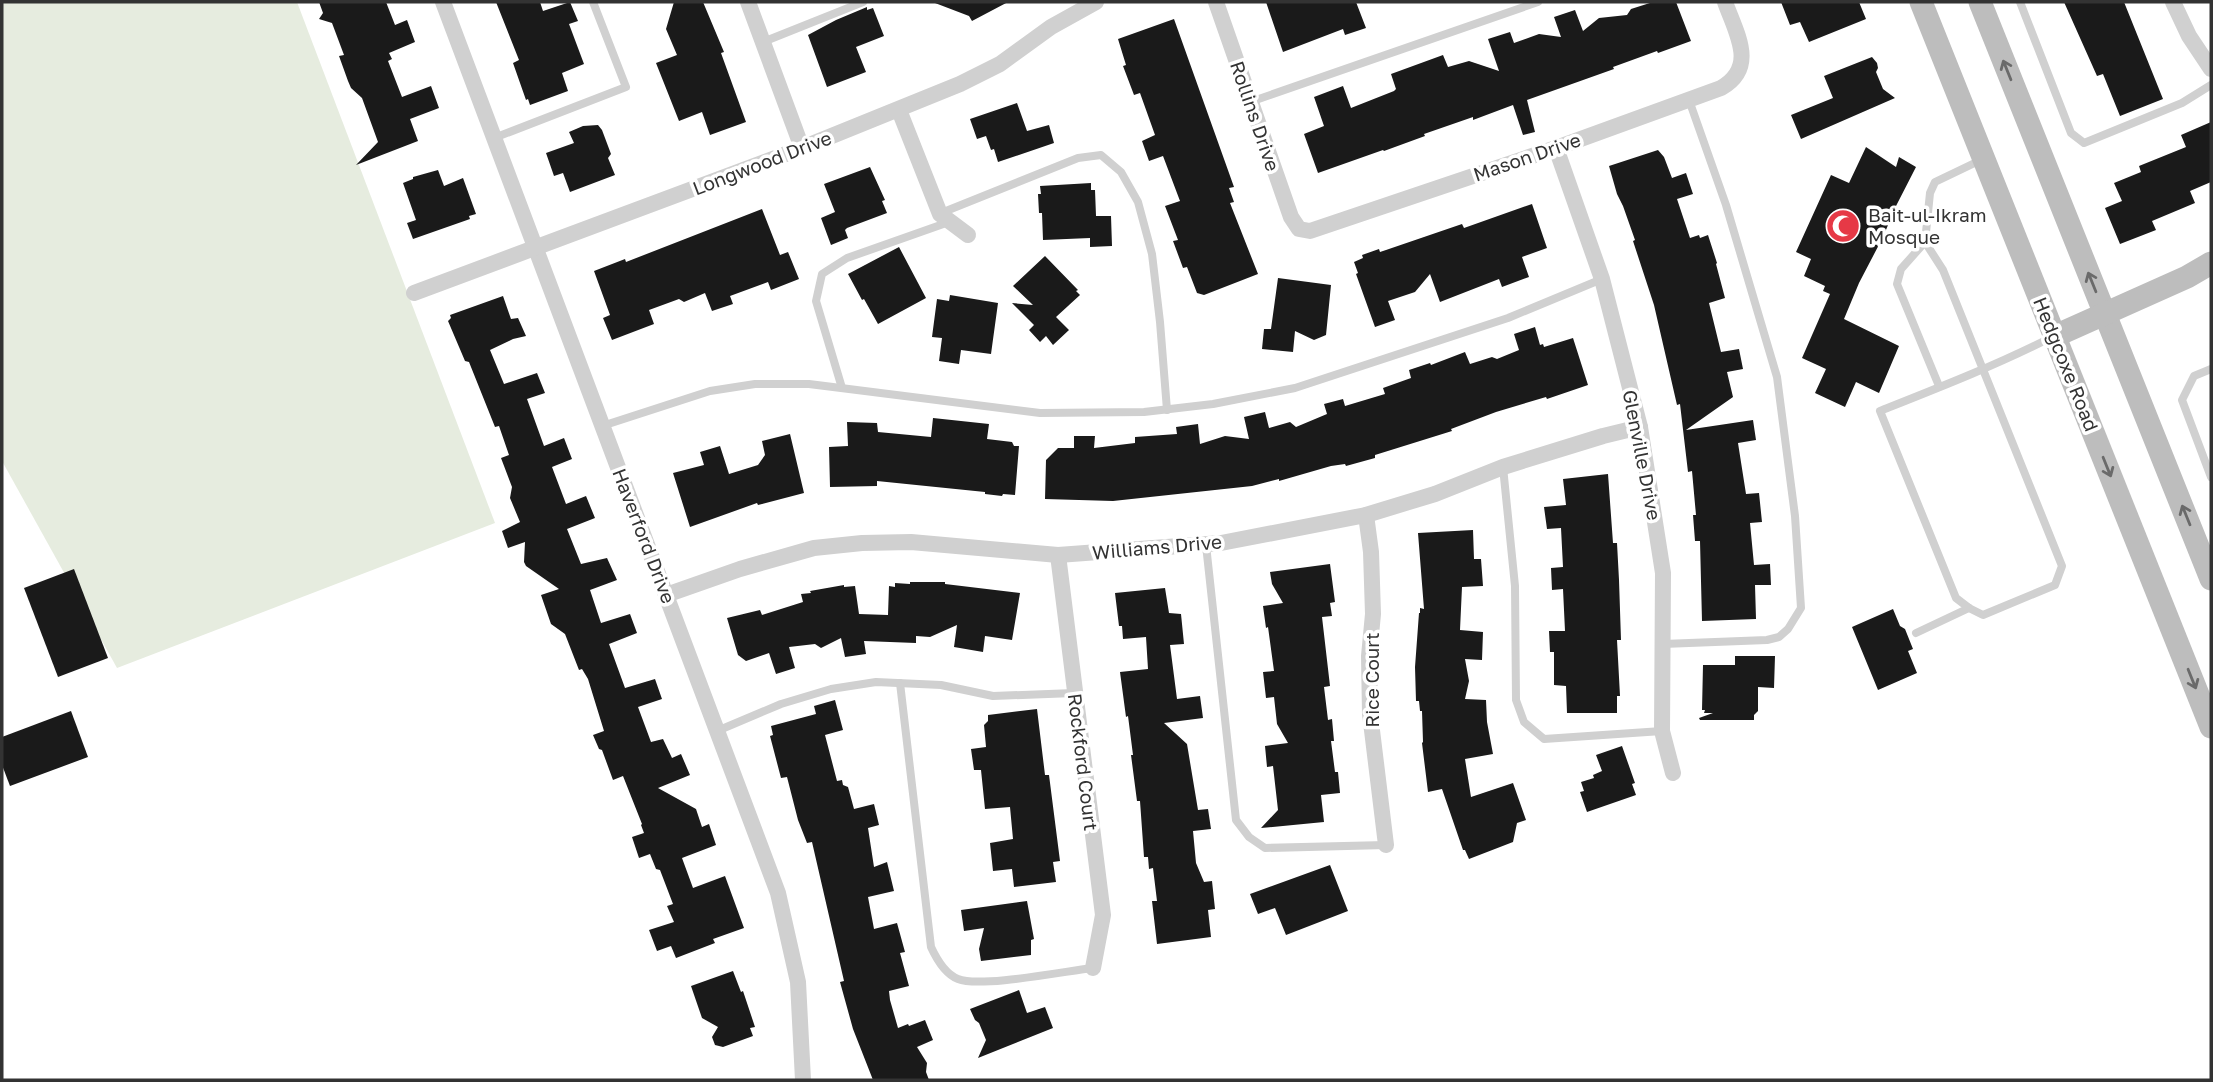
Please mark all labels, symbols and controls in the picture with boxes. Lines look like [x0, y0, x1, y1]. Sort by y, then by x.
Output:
street label: Rollins Drive [1226, 58, 1285, 174]
one-way arrow [2000, 60, 2013, 82]
street label: Longwood Drive [689, 125, 835, 200]
street label: Mason Drive [1470, 127, 1584, 186]
place label: Bait-ul-Ikram Mosque [1868, 203, 1987, 248]
mosque icon: Bait-ul-Ikram Mosque [1824, 207, 1862, 245]
one-way arrow [2084, 271, 2097, 293]
street label: Hedgcoxe Road [2029, 293, 2104, 434]
street label: Glenville Drive [1619, 388, 1666, 522]
one-way arrow [2102, 456, 2115, 478]
street label: Haverford Drive [608, 465, 681, 607]
one-way arrow [2178, 505, 2191, 527]
street label: Williams Drive [1091, 529, 1223, 564]
street label: Rice Court [1360, 632, 1383, 728]
one-way arrow [2186, 667, 2199, 689]
street label: Rockford Court [1064, 692, 1103, 832]

